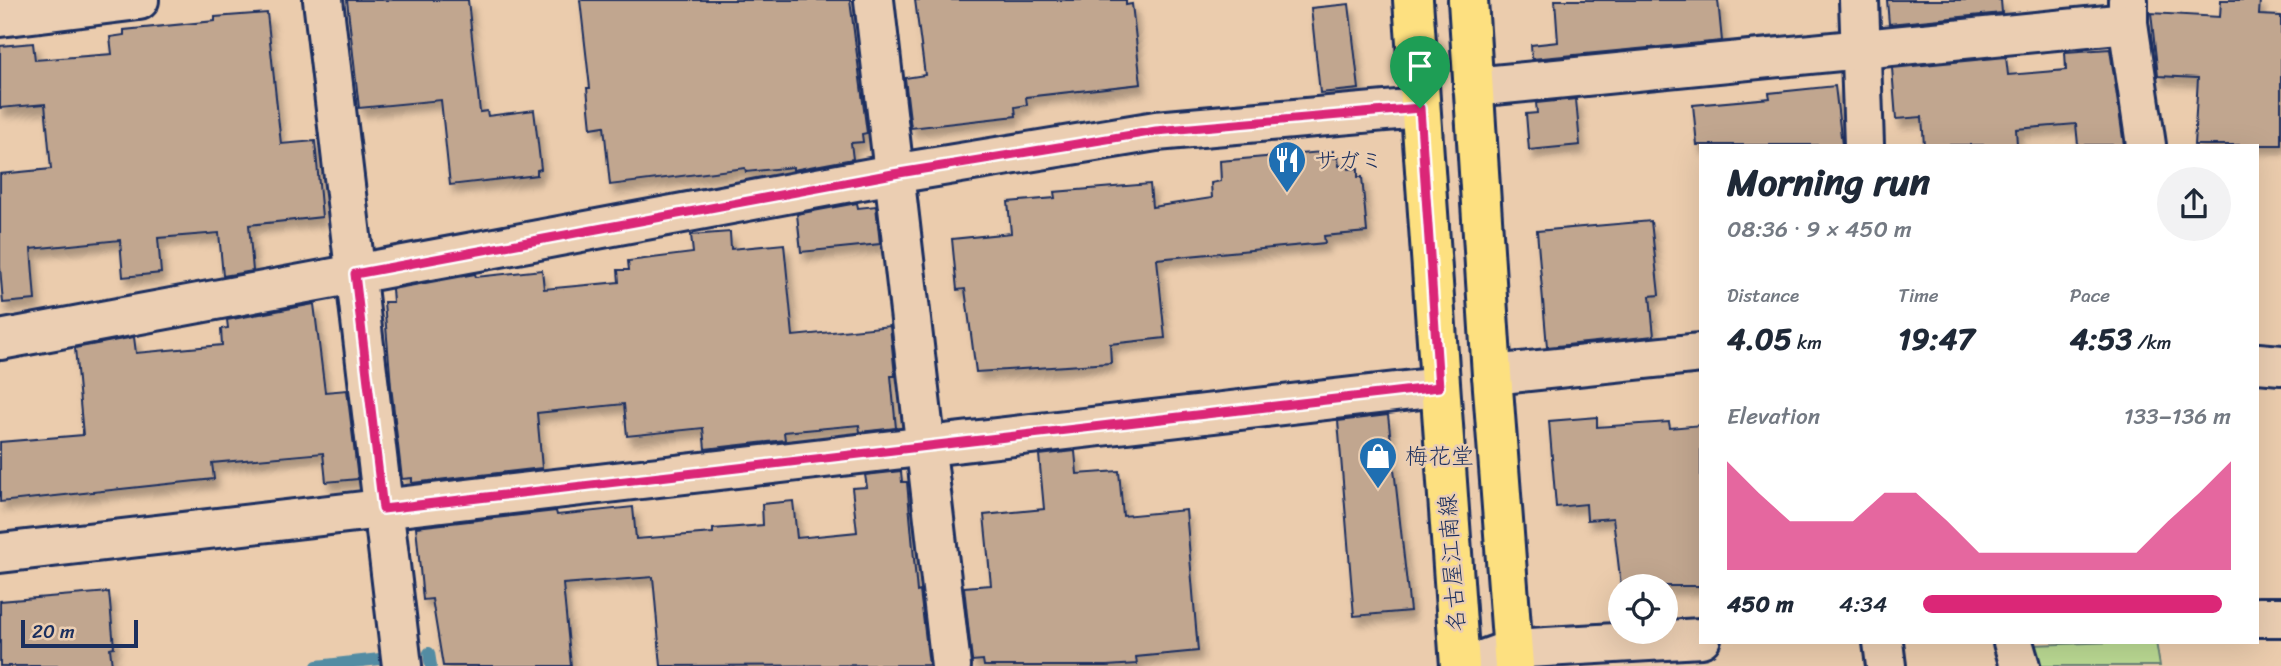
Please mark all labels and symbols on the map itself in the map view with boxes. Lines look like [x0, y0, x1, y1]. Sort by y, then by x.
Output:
pin [1390, 36, 1450, 108]
restaurant icon: サガミ [1266, 139, 1308, 194]
place label: サガミ [1314, 140, 1383, 181]
shop icon: 梅花堂 [1357, 435, 1399, 490]
place label: 梅花堂 [1405, 436, 1474, 477]
street label: 名古屋江南線 [1427, 493, 1477, 633]
scale bar [21, 617, 138, 649]

